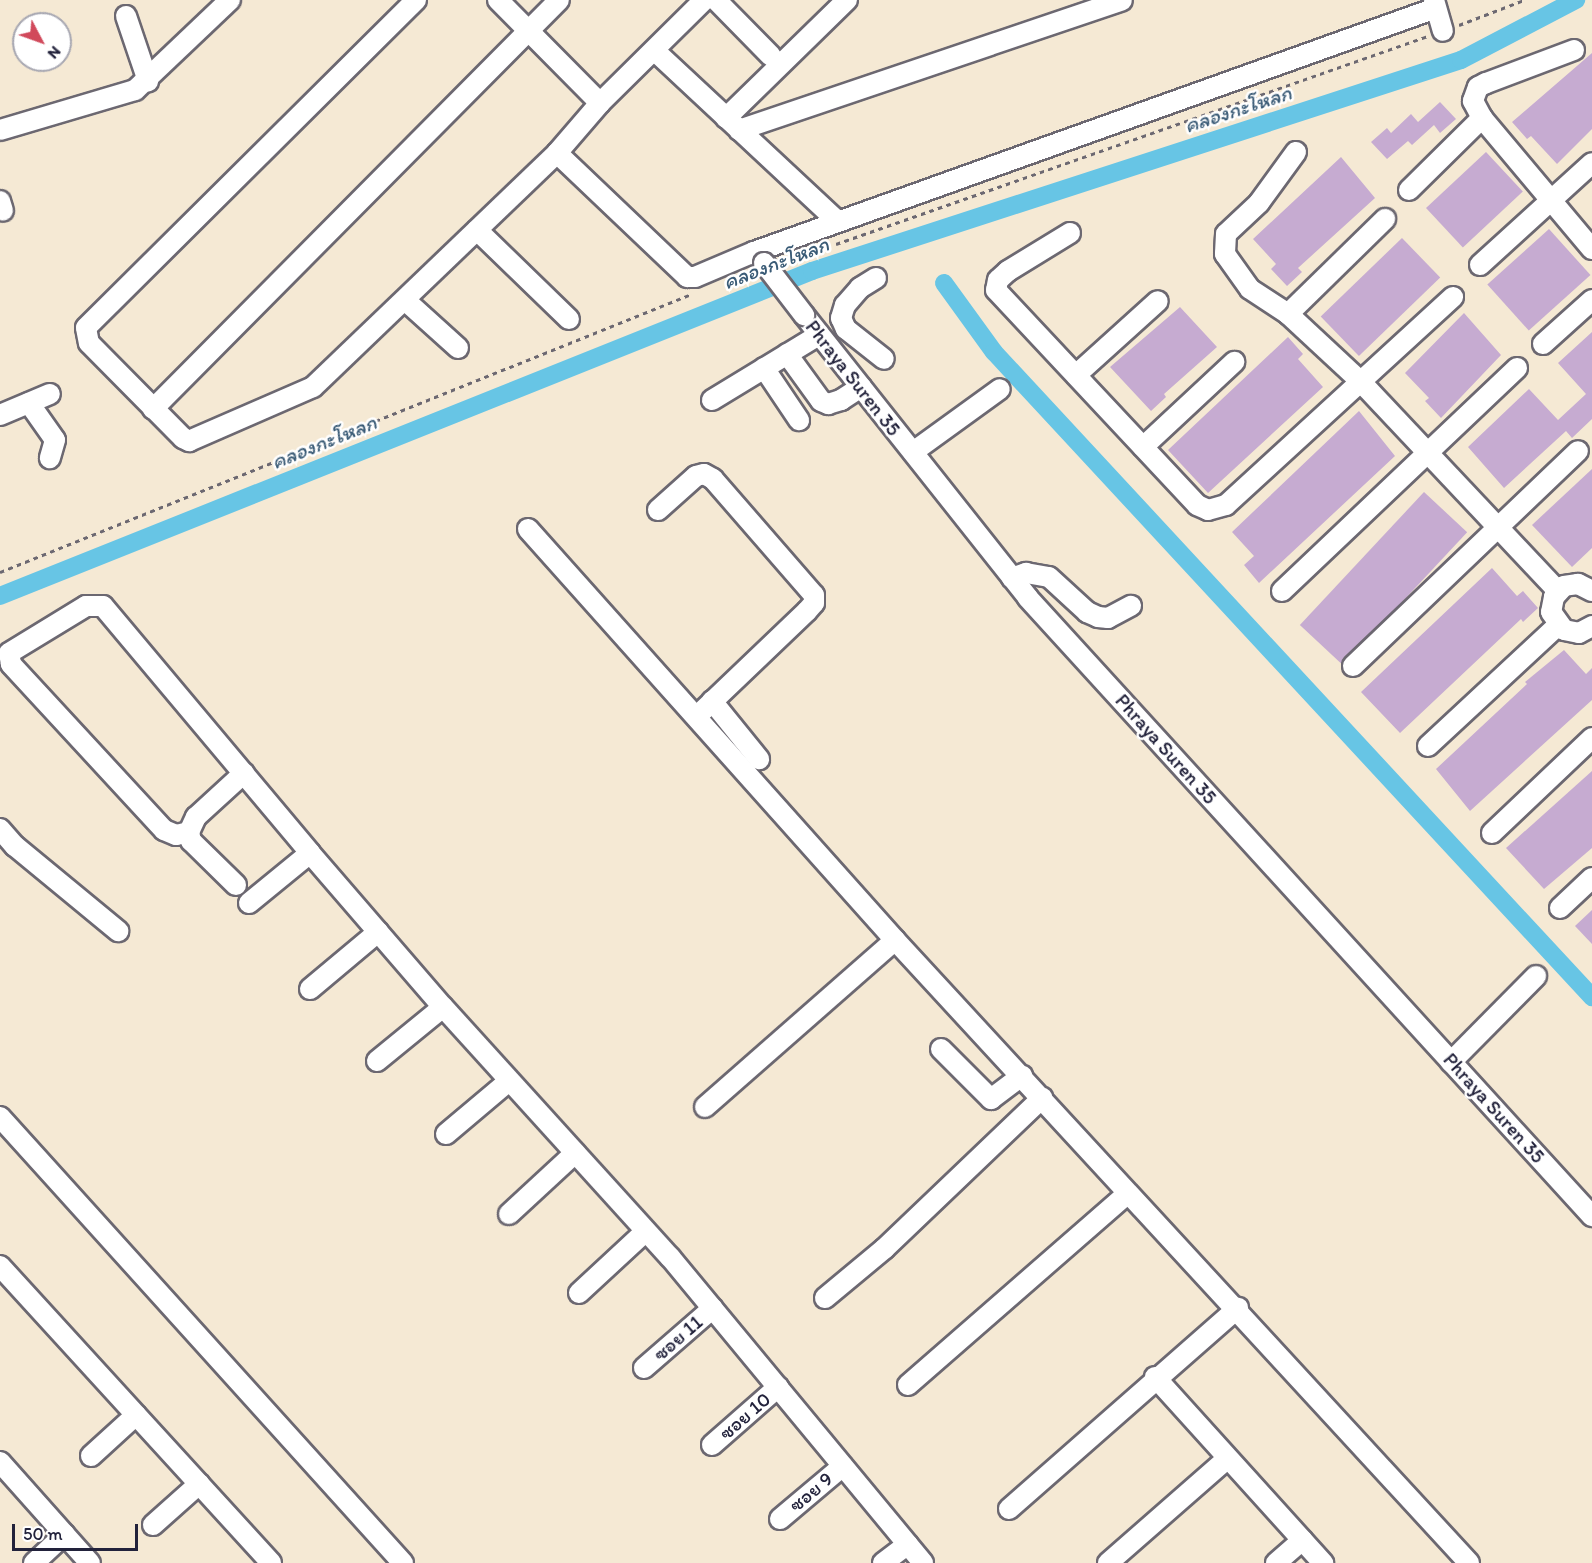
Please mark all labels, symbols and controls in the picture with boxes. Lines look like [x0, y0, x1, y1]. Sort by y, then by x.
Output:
north arrow [12, 12, 72, 72]
text: N [44, 43, 65, 63]
water label: คลองกะโหลก [1181, 80, 1295, 138]
water label: คลองกะโหลก [720, 231, 832, 295]
street label: Phraya Suren 35 [800, 315, 906, 441]
water label: คลองกะโหลก [268, 409, 380, 475]
street label: Phraya Suren 35 [1110, 689, 1222, 809]
street label: Phraya Suren 35 [1438, 1048, 1550, 1168]
street label: ซอย 11 [648, 1310, 708, 1366]
street label: ซอย 10 [714, 1387, 776, 1445]
street label: ซอย 9 [784, 1467, 838, 1517]
scale bar [15, 1512, 141, 1550]
text: 50 m [23, 1523, 63, 1545]

